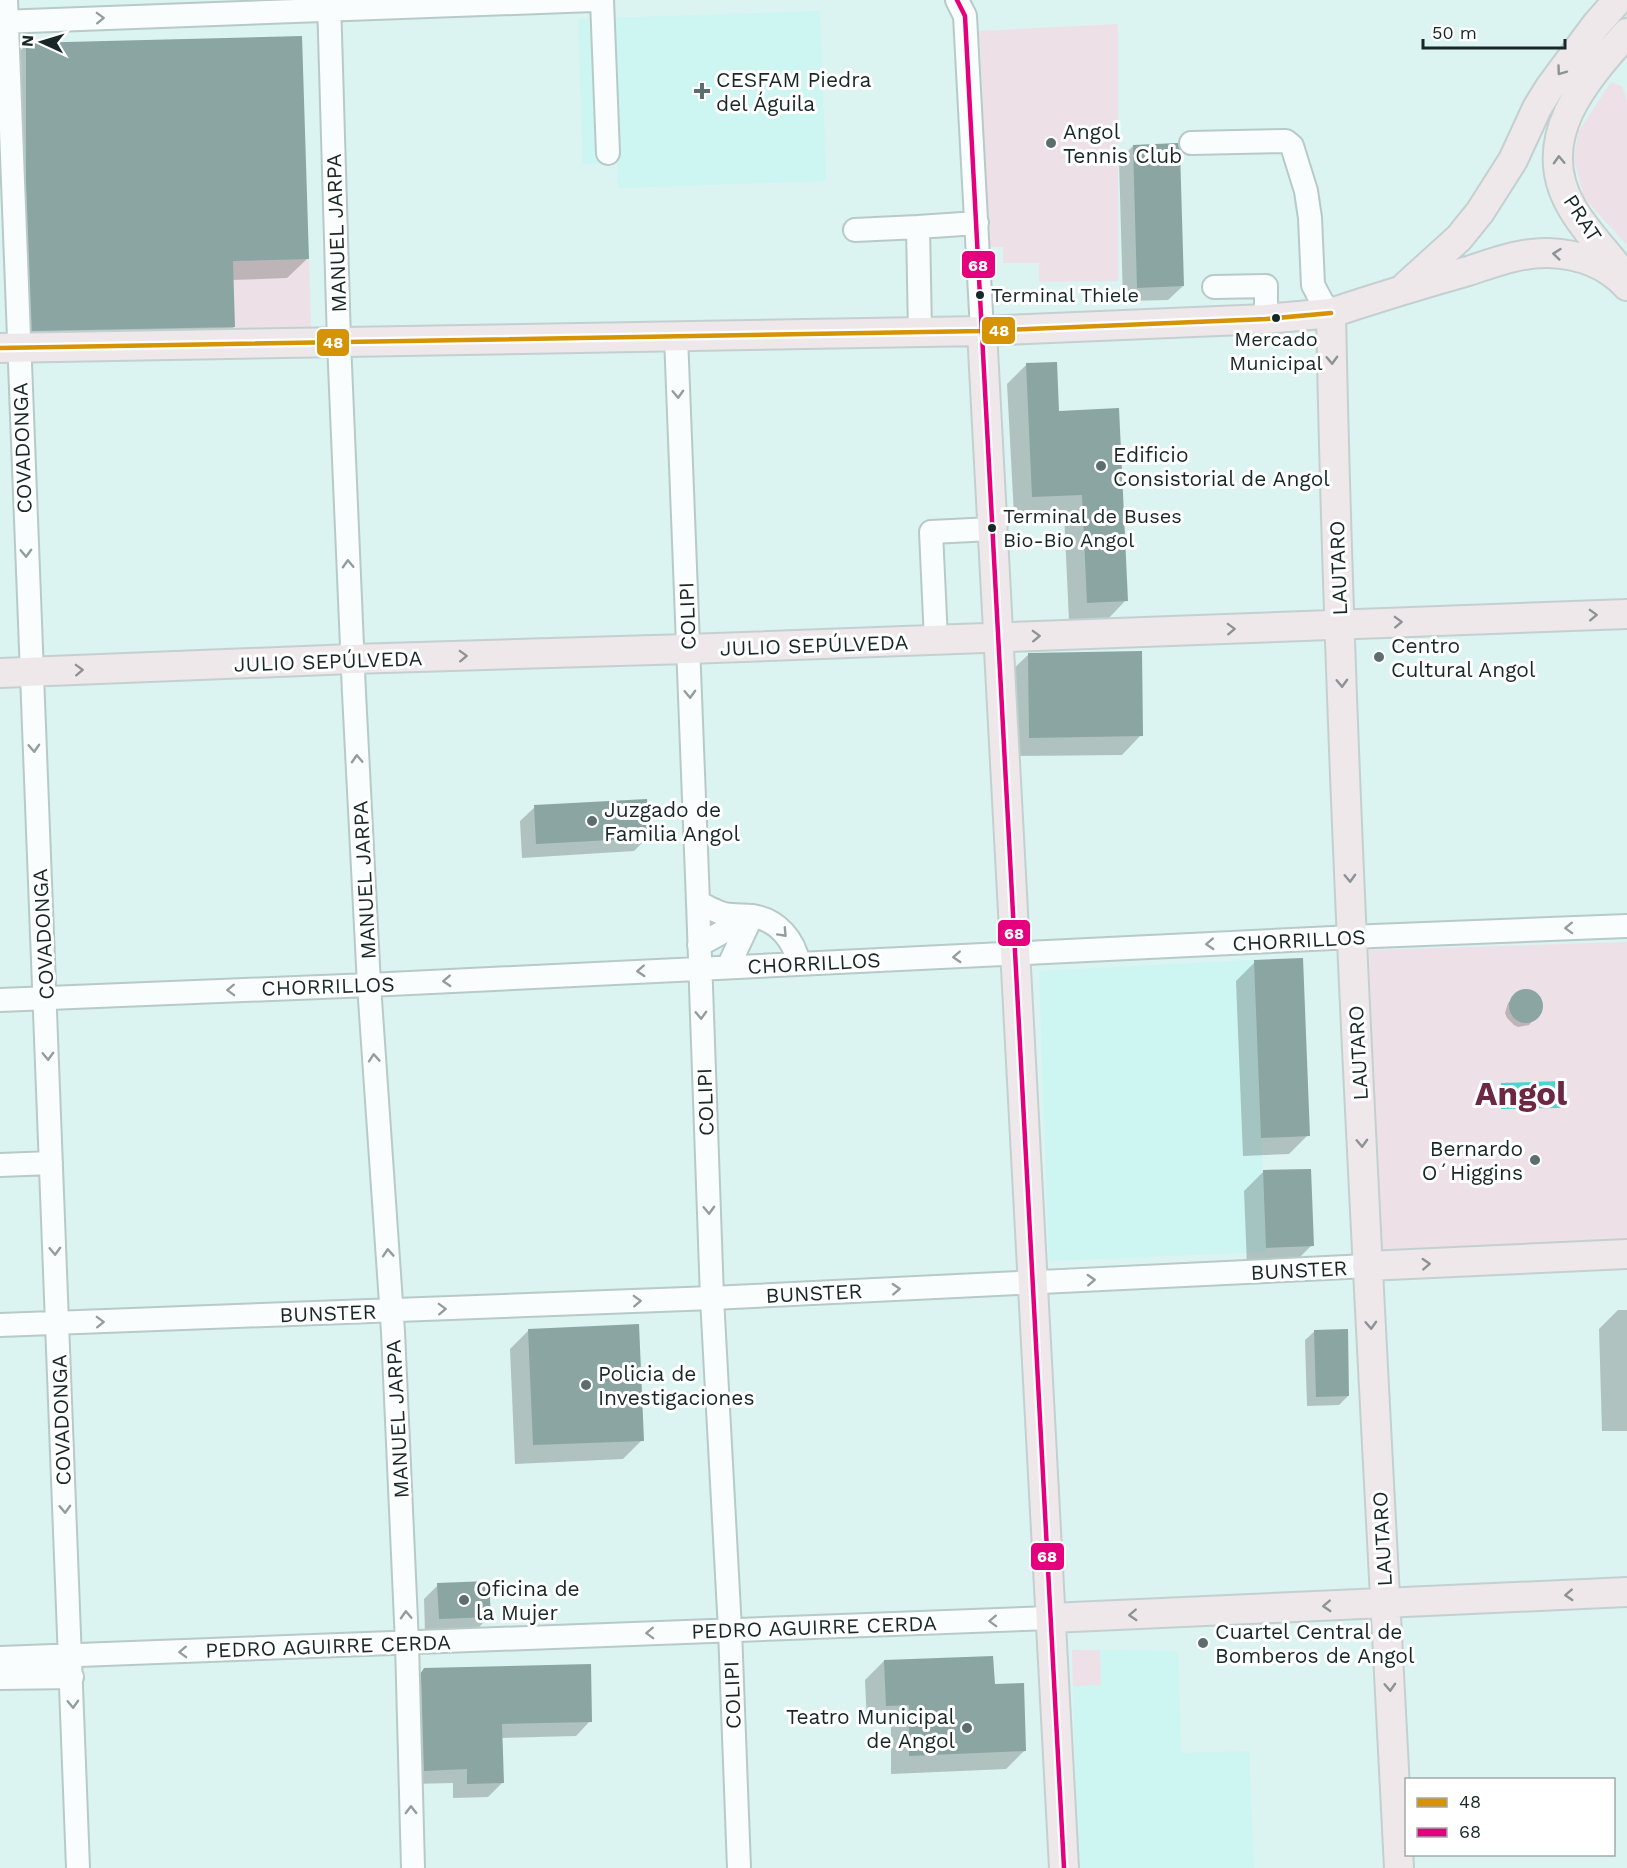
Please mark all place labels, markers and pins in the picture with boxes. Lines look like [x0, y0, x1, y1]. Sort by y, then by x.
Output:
place label: CESFAM Piedra del Águila [716, 67, 872, 116]
marker: CESFAM Piedra del Águila [693, 82, 711, 100]
place label: Angol Tennis Club [1063, 119, 1182, 168]
marker: Angol Tennis Club [1044, 136, 1058, 150]
place label: Terminal Thiele [991, 283, 1139, 307]
marker: Terminal Thiele [974, 289, 986, 301]
marker: Mercado Municipal [1270, 312, 1282, 324]
place label: Mercado Municipal [1229, 327, 1323, 375]
place label: Edificio Consistorial de Angol [1113, 442, 1330, 491]
marker: Edificio Consistorial de Angol [1094, 459, 1108, 473]
place label: Terminal de Buses Bio-Bio Angol [1003, 504, 1182, 552]
marker: Terminal de Buses Bio-Bio Angol [986, 522, 998, 534]
place label: Centro Cultural Angol [1391, 633, 1536, 682]
marker: Centro Cultural Angol [1372, 650, 1386, 664]
place label: Juzgado de Familia Angol [604, 797, 741, 846]
marker: Juzgado de Familia Angol [585, 814, 599, 828]
place label: Bernardo O´Higgins [1422, 1136, 1523, 1185]
marker: Bernardo O´Higgins [1528, 1153, 1542, 1167]
place label: Policia de Investigaciones [598, 1361, 755, 1410]
marker: Policia de Investigaciones [579, 1378, 593, 1392]
place label: Oficina de la Mujer [476, 1576, 580, 1625]
marker: Oficina de la Mujer [457, 1593, 471, 1607]
place label: Cuartel Central de Bomberos de Angol [1215, 1619, 1415, 1668]
marker: Cuartel Central de Bomberos de Angol [1196, 1636, 1210, 1650]
place label: Teatro Municipal de Angol [786, 1704, 956, 1753]
marker: Teatro Municipal de Angol [960, 1721, 974, 1735]

